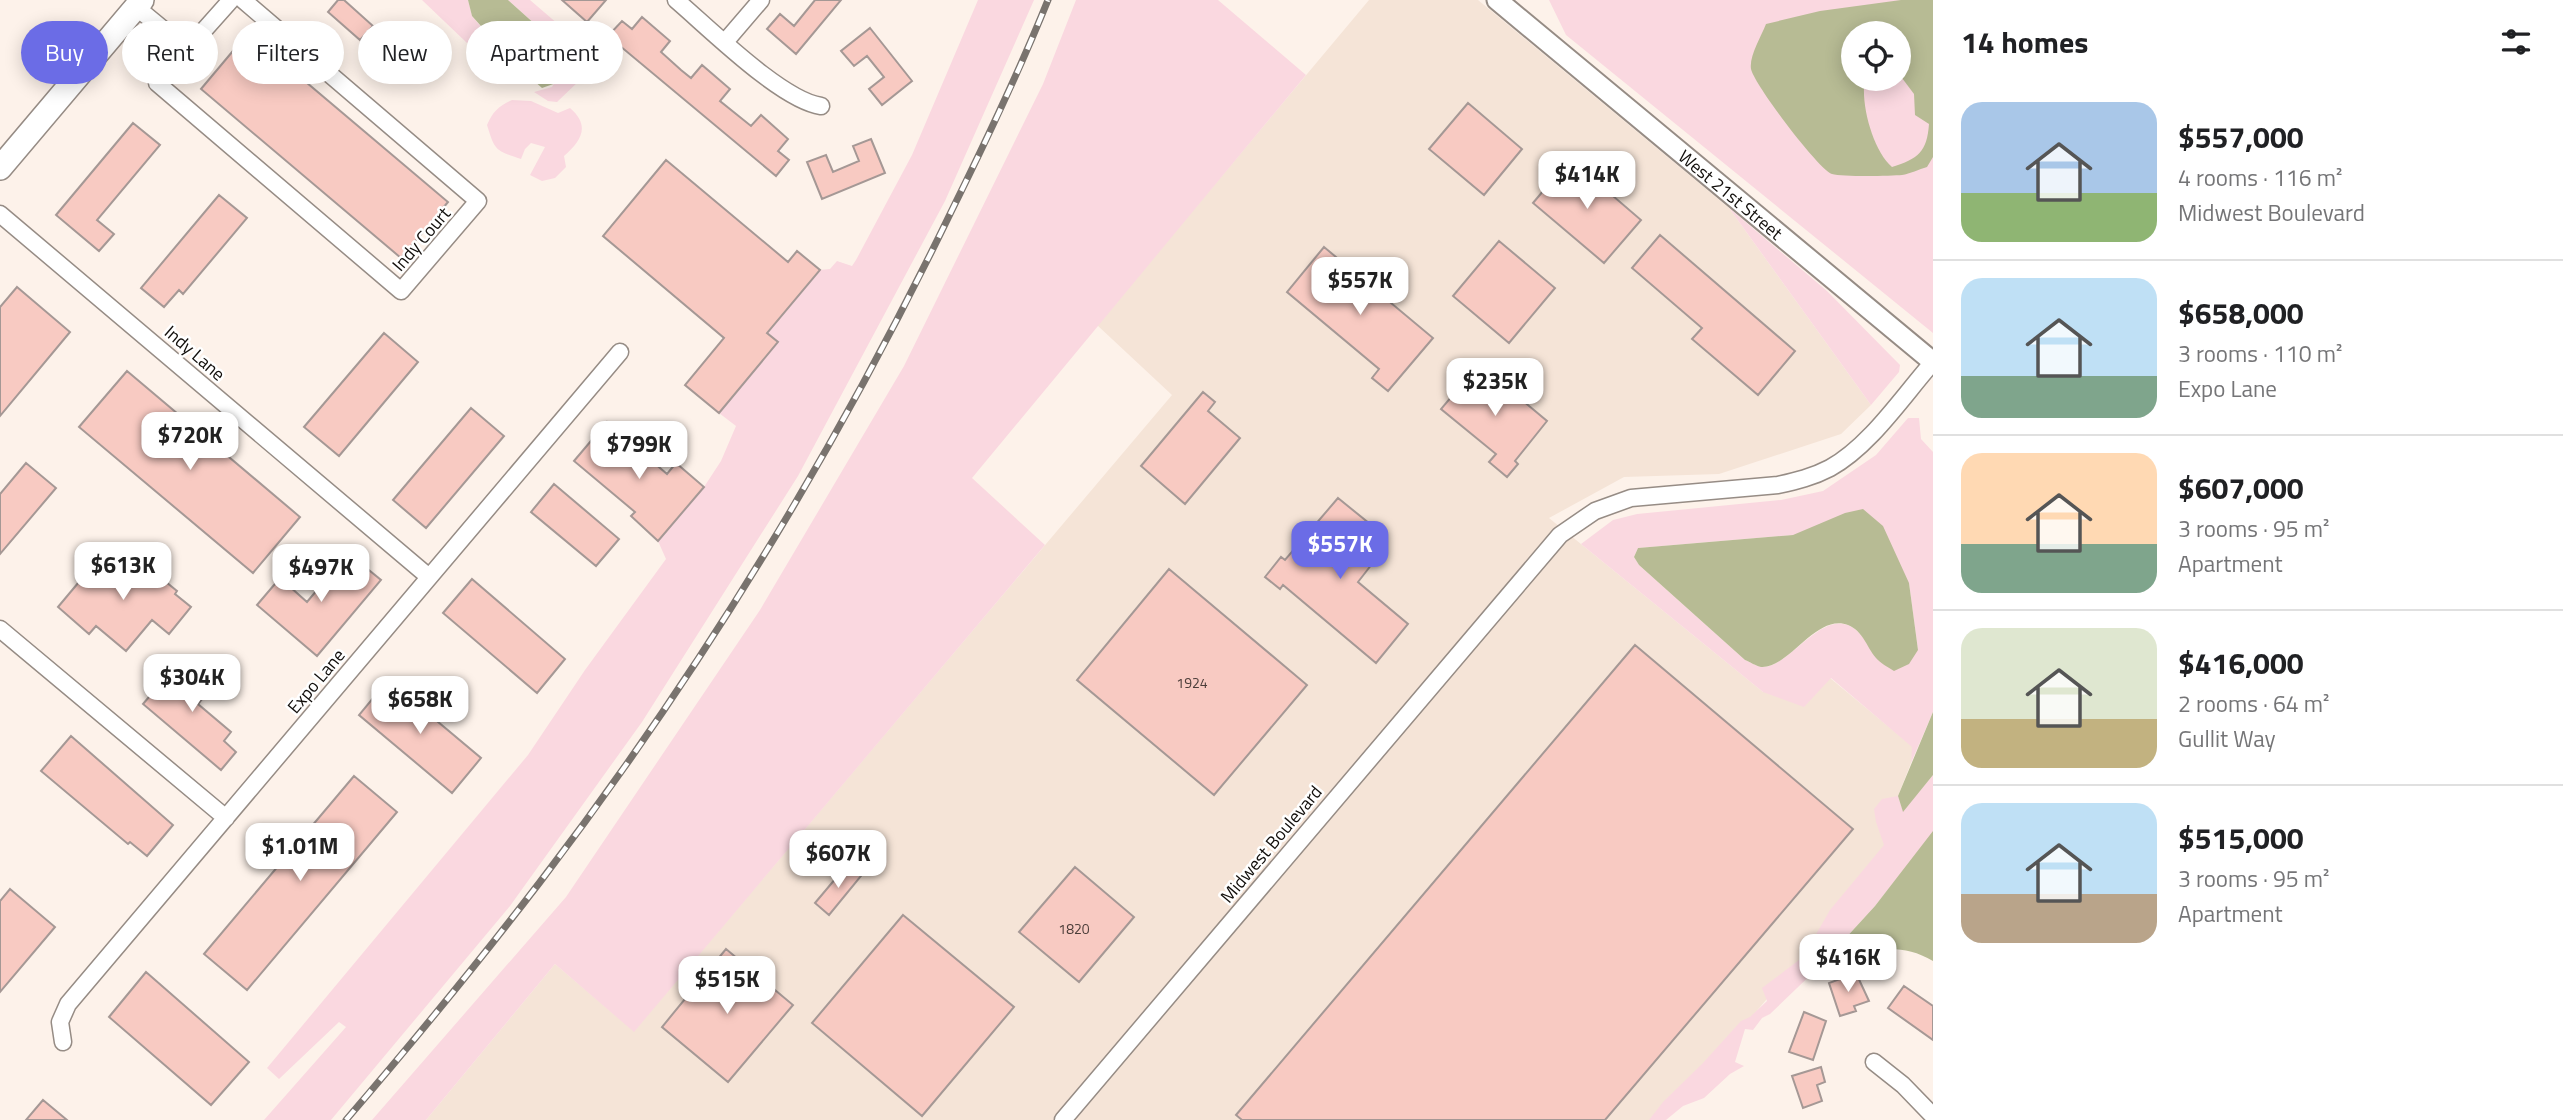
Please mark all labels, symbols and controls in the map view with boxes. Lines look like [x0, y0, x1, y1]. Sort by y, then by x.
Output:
text: 14 homes [1961, 19, 2088, 65]
chip: Buy [21, 21, 108, 84]
chip: Rent [122, 21, 218, 84]
chip: Filters [232, 21, 344, 84]
chip: New [358, 21, 452, 84]
chip: Apartment [466, 21, 623, 84]
map controls [1841, 21, 1911, 91]
button: locate [1841, 21, 1911, 91]
icon: filters [2497, 23, 2535, 61]
text: $557,000 [2178, 114, 2304, 160]
icon: home [2017, 130, 2101, 214]
street label: West 21st Street [1673, 143, 1790, 246]
pin: $414K [1538, 152, 1636, 211]
text: $414K [1554, 156, 1620, 191]
text: 4 rooms · 116 m² [2178, 160, 2342, 195]
text: Midwest Boulevard [2178, 195, 2365, 230]
street label: Indy Court [385, 200, 457, 277]
pin: $557K [1311, 258, 1409, 317]
text: $557K [1327, 262, 1393, 297]
text: $658,000 [2178, 290, 2304, 336]
icon: home [2017, 306, 2101, 390]
street label: Indy Lane [159, 319, 231, 387]
text: 3 rooms · 110 m² [2178, 336, 2342, 371]
pin: $235K [1446, 358, 1544, 418]
text: $235K [1462, 363, 1528, 398]
text: Expo Lane [2178, 371, 2277, 406]
pin: $720K [141, 412, 239, 472]
text: $720K [157, 417, 223, 452]
pin: $799K [590, 421, 688, 481]
text: $799K [606, 426, 672, 461]
text: $607,000 [2178, 465, 2304, 511]
icon: home [2017, 481, 2101, 565]
text: 3 rooms · 95 m² [2178, 511, 2329, 546]
pin: $557K [1291, 522, 1389, 581]
text: $557K [1307, 526, 1373, 561]
pin: $613K [74, 542, 172, 602]
pin: $497K [272, 544, 370, 604]
text: Apartment [2178, 546, 2283, 581]
text: $613K [90, 547, 156, 582]
text: $497K [288, 549, 354, 584]
text: $416,000 [2178, 640, 2304, 686]
street label: Expo Lane [281, 643, 351, 719]
pin: $304K [143, 654, 241, 714]
icon: home [2017, 656, 2101, 740]
text: $304K [159, 659, 225, 694]
house number: 1924 [1176, 672, 1208, 693]
pin: $658K [371, 676, 469, 736]
text: $658K [387, 681, 453, 716]
text: 2 rooms · 64 m² [2178, 686, 2329, 721]
text: Gullit Way [2178, 721, 2276, 756]
street label: Midwest Boulevard [1214, 779, 1328, 909]
text: $515,000 [2178, 815, 2304, 861]
pin: $1.01M [243, 824, 357, 883]
text: $1.01M [261, 828, 339, 863]
pin: $607K [789, 830, 887, 890]
icon: home [2017, 831, 2101, 915]
text: $607K [805, 835, 871, 870]
text: 3 rooms · 95 m² [2178, 861, 2329, 896]
text: Apartment [2178, 896, 2283, 931]
house number: 1820 [1058, 918, 1090, 939]
pin: $416K [1799, 934, 1897, 994]
text: $416K [1815, 939, 1881, 974]
pin: $515K [678, 956, 776, 1016]
text: $515K [694, 961, 760, 996]

